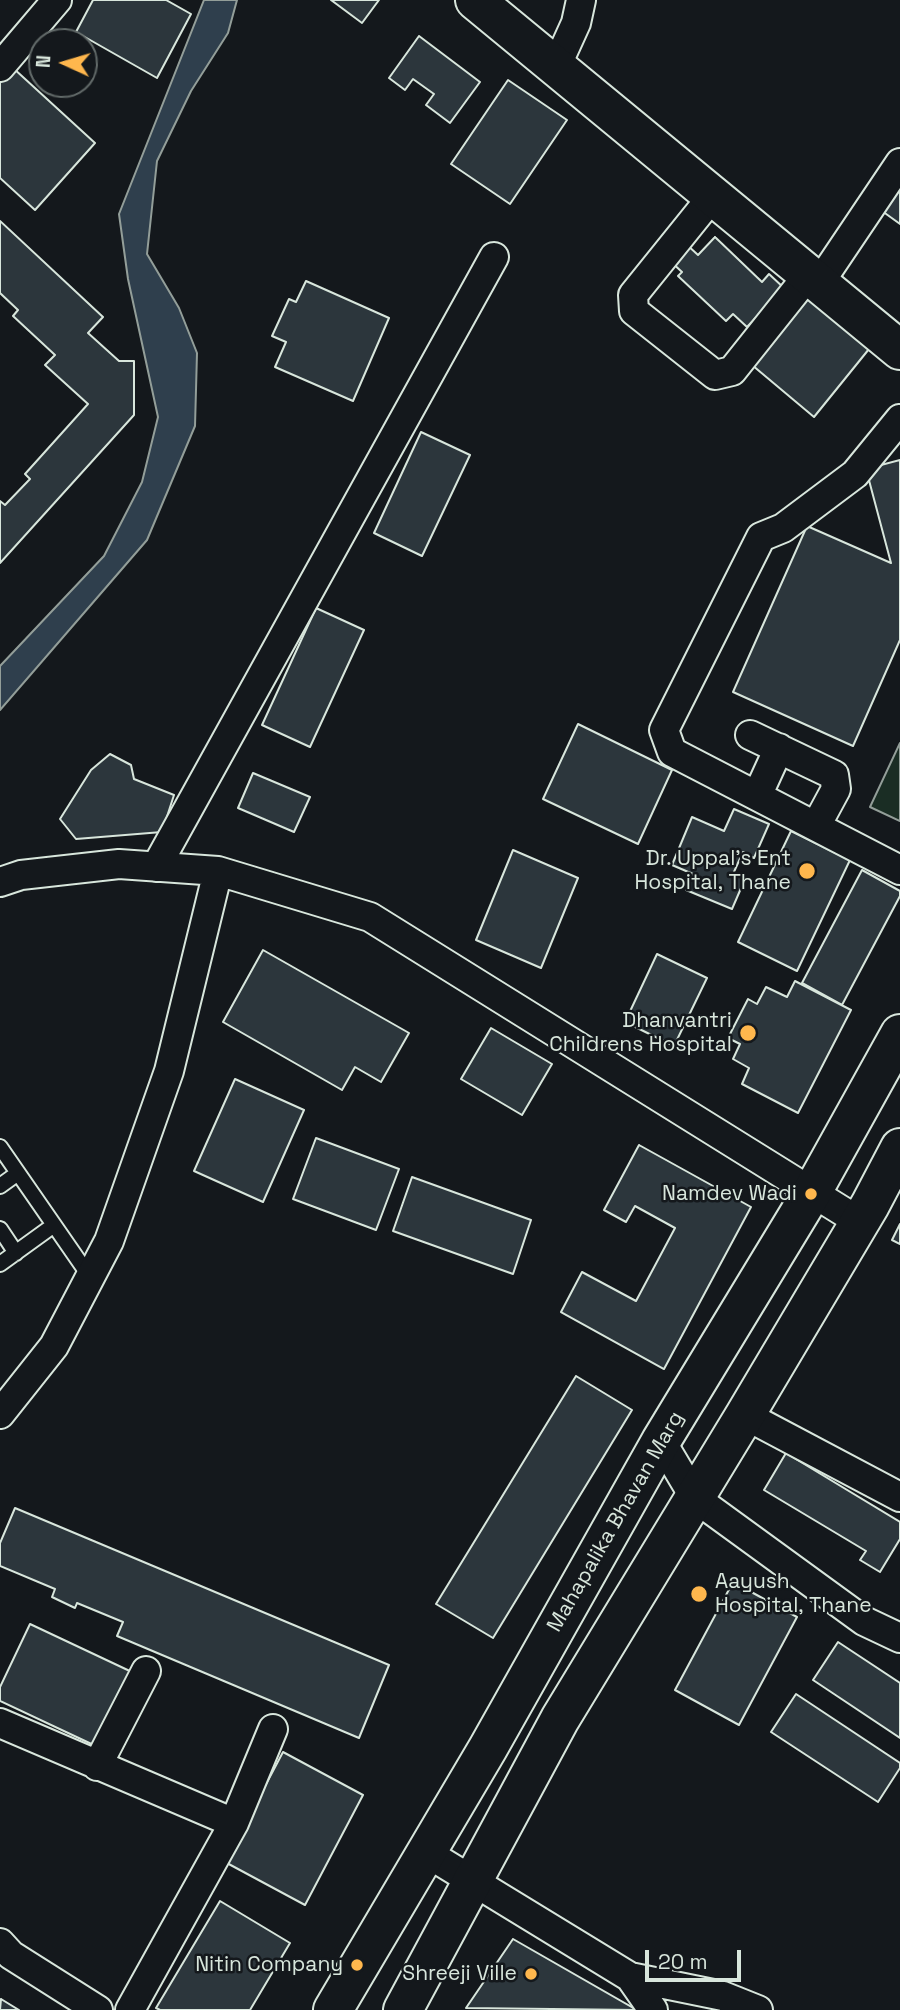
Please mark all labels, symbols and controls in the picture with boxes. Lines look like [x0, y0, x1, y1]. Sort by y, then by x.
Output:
north arrow [28, 28, 98, 98]
text: N [31, 54, 56, 69]
place label: Dr. Uppal's Ent Hospital, Thane [634, 846, 791, 896]
marker: Dr. Uppal's Ent Hospital, Thane [797, 861, 817, 881]
place label: Dhanvantri Childrens Hospital [549, 1008, 732, 1058]
marker: Dhanvantri Childrens Hospital [738, 1023, 758, 1043]
place label: Namdev Wadi [662, 1181, 797, 1207]
marker: Namdev Wadi [803, 1186, 819, 1202]
street label: Mahapalika Bhavan Marg [542, 1407, 690, 1637]
place label: Aayush Hospital, Thane [715, 1569, 872, 1619]
marker: Aayush Hospital, Thane [689, 1584, 709, 1604]
scale bar [648, 1937, 744, 1981]
text: 20 m [658, 1948, 708, 1975]
place label: Nitin Company [195, 1952, 343, 1978]
marker: Nitin Company [349, 1957, 365, 1973]
place label: Shreeji Ville [402, 1961, 517, 1987]
marker: Shreeji Ville [523, 1966, 539, 1982]

